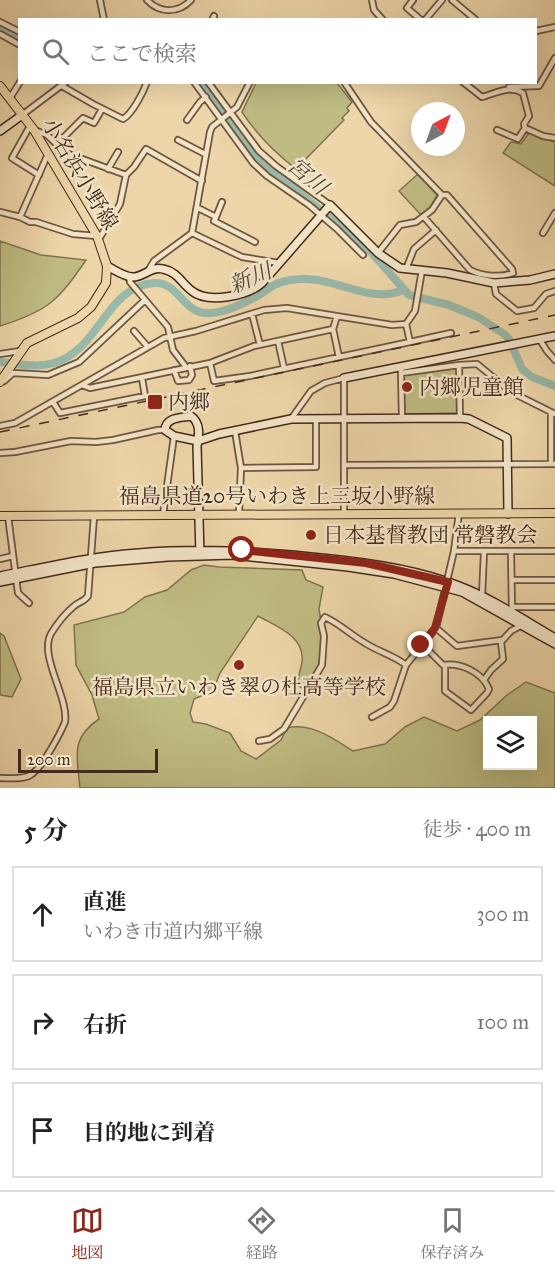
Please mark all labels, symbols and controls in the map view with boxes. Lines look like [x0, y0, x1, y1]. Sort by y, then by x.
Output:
search box [18, 18, 537, 84]
icon: search [39, 35, 72, 68]
text: ここで検索 [87, 40, 197, 67]
north arrow [411, 102, 465, 156]
street label: 小名浜小野線 [36, 113, 124, 235]
water label: 宮川 [282, 152, 335, 202]
water label: 新川 [224, 256, 277, 299]
place label: 内郷児童館 [419, 374, 524, 400]
marker: 内郷児童館 [400, 380, 414, 394]
place label: 内郷 [168, 389, 210, 415]
marker: 内郷 [146, 393, 164, 411]
street label: 福島県道20号いわき上三坂小野線 [119, 483, 435, 509]
place label: 日本基督教団 常磐教会 [323, 522, 538, 548]
marker: 日本基督教団 常磐教会 [304, 528, 318, 542]
route start [228, 536, 254, 562]
route end [407, 631, 433, 657]
marker: 福島県立いわき翠の杜高等学校 [232, 658, 246, 672]
place label: 福島県立いわき翠の杜高等学校 [92, 674, 386, 700]
map controls [483, 716, 537, 770]
button: layers [483, 716, 537, 770]
scale bar [18, 746, 158, 774]
text: 200 m [27, 750, 70, 769]
text: 5 分 [24, 814, 68, 846]
text: 徒歩 · 400 m [422, 817, 531, 841]
text: 直進 [83, 888, 127, 915]
icon: ahead [26, 898, 59, 931]
text: 300 m [477, 902, 529, 926]
text: いわき市道内郷平線 [83, 919, 263, 943]
icon: right [26, 1006, 59, 1039]
text: 100 m [477, 1010, 529, 1034]
text: 右折 [83, 1011, 127, 1038]
icon: arrive [26, 1114, 59, 1147]
text: 目的地に到着 [83, 1119, 215, 1146]
tab: 地図 [71, 1204, 104, 1263]
tab: 経路 [245, 1204, 278, 1263]
tab: 保存済み [420, 1204, 484, 1263]

